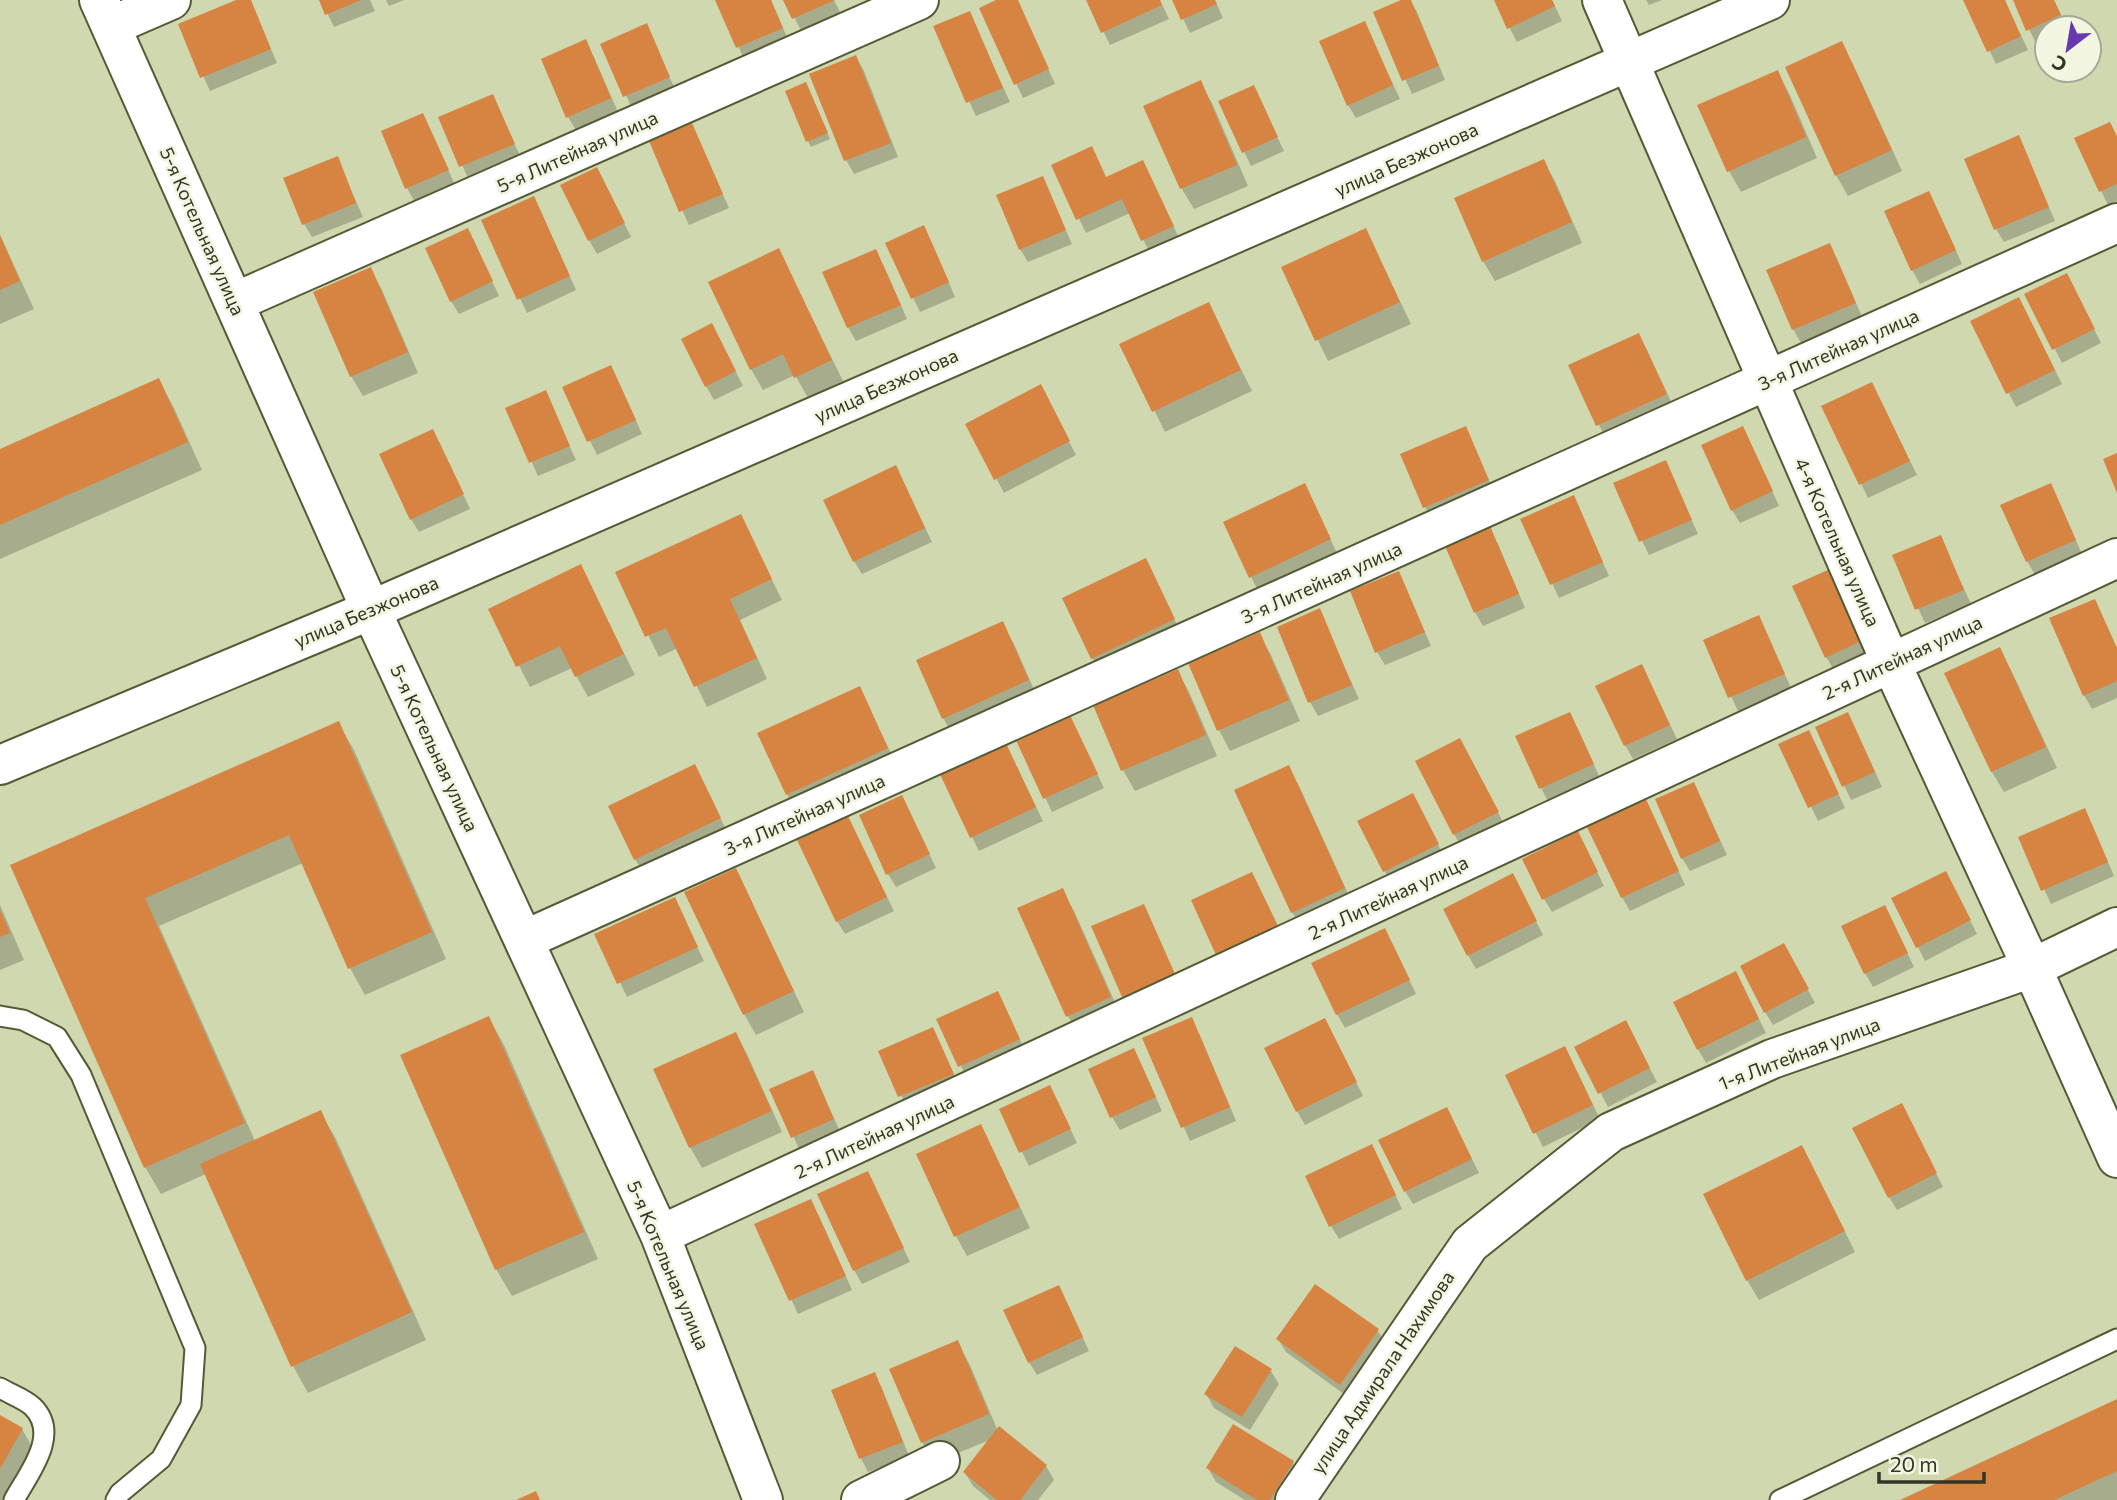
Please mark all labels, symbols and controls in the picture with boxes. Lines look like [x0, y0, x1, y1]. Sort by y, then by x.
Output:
north arrow [2033, 14, 2103, 84]
text: С [2047, 51, 2070, 77]
street label: 5-я Литейная улица [493, 105, 661, 197]
street label: улица Безжонова [1331, 117, 1481, 201]
street label: 5-я Котельная улица [156, 143, 250, 319]
street label: 3-я Литейная улица [1754, 303, 1922, 395]
street label: улица Безжонова [811, 343, 961, 427]
street label: 4-я Котельная улица [1790, 454, 1886, 630]
street label: 3-я Литейная улица [1237, 536, 1405, 628]
street label: улица Безжонова [290, 570, 442, 652]
street label: 2-я Литейная улица [1819, 610, 1985, 704]
street label: 5-я Котельная улица [386, 661, 484, 835]
street label: 3-я Литейная улица [720, 768, 888, 860]
street label: 2-я Литейная улица [1305, 850, 1471, 944]
street label: 1-я Литейная улица [1715, 1012, 1883, 1094]
street label: 2-я Литейная улица [791, 1089, 957, 1183]
street label: 5-я Котельная улица [623, 1177, 715, 1353]
street label: улица Адмирала Нахимова [1305, 1266, 1459, 1478]
scale bar [1879, 1440, 1984, 1484]
text: 20 m [1890, 1451, 1938, 1476]

